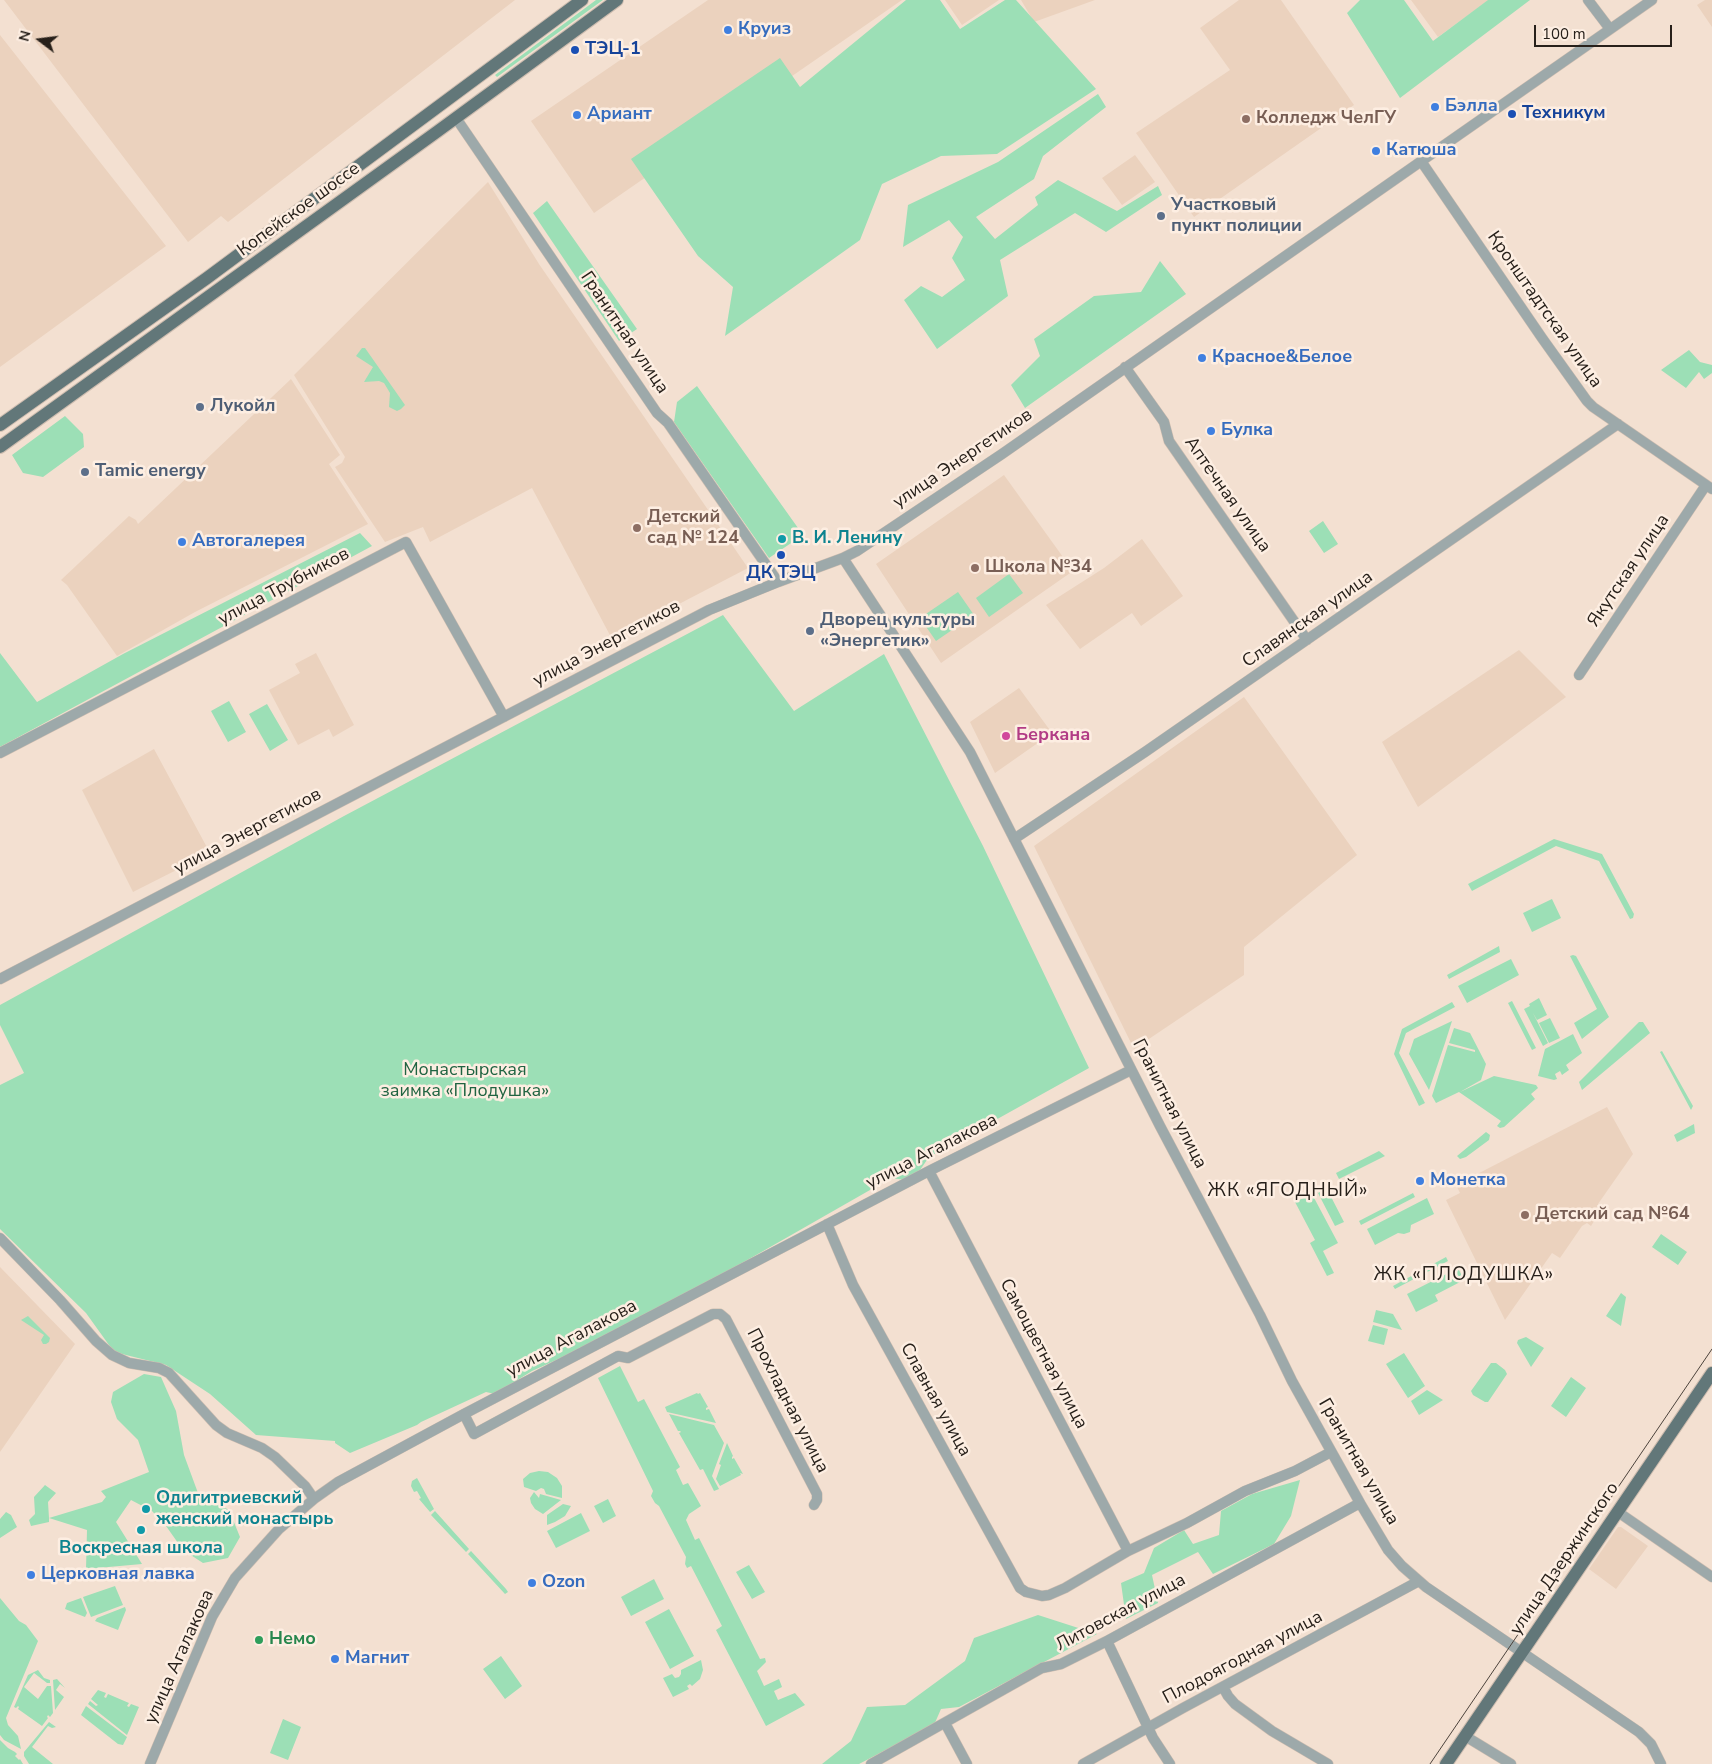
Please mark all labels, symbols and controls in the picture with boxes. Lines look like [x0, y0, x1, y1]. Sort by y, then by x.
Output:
north arrow [15, 15, 65, 65]
scale bar [1537, 15, 1674, 47]
place label: Круиз [738, 19, 791, 41]
marker: Круиз [722, 24, 734, 36]
text: 100 m [1542, 24, 1586, 44]
text: N [14, 28, 36, 44]
place label: ТЭЦ-1 [585, 39, 641, 61]
marker: ТЭЦ-1 [569, 44, 581, 56]
place label: Бэлла [1445, 96, 1498, 118]
marker: Бэлла [1429, 101, 1441, 113]
place label: Техникум [1522, 103, 1606, 125]
place label: Ариант [587, 104, 652, 126]
place label: Колледж ЧелГУ [1256, 108, 1396, 130]
marker: Техникум [1506, 108, 1518, 120]
marker: Ариант [571, 109, 583, 121]
marker: Колледж ЧелГУ [1240, 113, 1252, 125]
place label: Катюша [1386, 140, 1457, 162]
marker: Катюша [1370, 145, 1382, 157]
street label: Копейское шоссе [233, 158, 365, 262]
place label: Участковый пункт полиции [1171, 195, 1302, 238]
marker: Участковый пункт полиции [1155, 210, 1167, 222]
street label: Кронштадтская улица [1482, 228, 1606, 392]
street label: Гранитная улица [575, 268, 673, 398]
place label: Красное&Белое [1212, 347, 1352, 369]
marker: Красное&Белое [1196, 352, 1208, 364]
place label: Лукойл [210, 396, 276, 418]
marker: Лукойл [194, 401, 206, 413]
street label: улица Энергетиков [889, 404, 1037, 514]
place label: Булка [1221, 420, 1273, 442]
marker: Булка [1205, 425, 1217, 437]
street label: Аптечная улица [1179, 433, 1275, 557]
place label: Tamic energy [95, 461, 206, 483]
marker: Tamic energy [79, 466, 91, 478]
place label: Детский сад № 124 [647, 507, 739, 550]
street label: Якутская улица [1583, 511, 1675, 631]
marker: Детский сад № 124 [631, 522, 643, 534]
place label: В. И. Ленину [792, 528, 902, 550]
place label: Автогалерея [192, 531, 305, 553]
marker: В. И. Ленину [776, 533, 788, 545]
marker: Автогалерея [176, 536, 188, 548]
street label: улица Трубников [215, 543, 353, 631]
marker: ДК ТЭЦ [775, 549, 787, 561]
place label: Школа №34 [985, 557, 1092, 579]
marker: Школа №34 [969, 562, 981, 574]
place label: ДК ТЭЦ [746, 563, 816, 585]
street label: Славянская улица [1239, 567, 1377, 673]
street label: улица Энергетиков [530, 596, 684, 692]
place label: Дворец культуры «Энергетик» [820, 610, 975, 652]
marker: Дворец культуры «Энергетик» [804, 625, 816, 637]
place label: Беркана [1016, 725, 1090, 747]
marker: Беркана [1000, 730, 1012, 742]
street label: улица Энергетиков [171, 784, 325, 880]
street label: Гранитная улица [1127, 1036, 1211, 1172]
park label: Монастырская заимка «Плодушка» [381, 1060, 549, 1102]
street label: улица Агалакова [863, 1110, 1001, 1194]
place label: Монетка [1430, 1170, 1506, 1192]
marker: Монетка [1414, 1175, 1426, 1187]
district label: ЖК «ЯГОДНЫЙ» [1206, 1180, 1370, 1202]
place label: Детский сад №64 [1535, 1204, 1690, 1226]
marker: Детский сад №64 [1519, 1209, 1531, 1221]
district label: ЖК «ПЛОДУШКА» [1372, 1264, 1556, 1286]
street label: Самоцветная улица [994, 1275, 1092, 1433]
street label: улица Агалакова [503, 1295, 641, 1383]
street label: Прохладная улица [741, 1325, 833, 1477]
street label: Славная улица [895, 1339, 975, 1461]
street label: Гранитная улица [1313, 1395, 1403, 1529]
street label: улица Дзержинского [1506, 1479, 1624, 1639]
place label: Одигитриевский женский монастырь [156, 1488, 333, 1530]
marker: Одигитриевский женский монастырь [140, 1503, 152, 1515]
marker: Воскресная школа [135, 1524, 147, 1536]
place label: Воскресная школа [59, 1538, 223, 1560]
place label: Церковная лавка [41, 1564, 195, 1586]
marker: Церковная лавка [25, 1569, 37, 1581]
street label: Литовская улица [1052, 1570, 1190, 1656]
place label: Ozon [542, 1572, 585, 1594]
marker: Ozon [526, 1577, 538, 1589]
street label: улица Агалакова [141, 1587, 219, 1727]
street label: Плодоягодная улица [1159, 1607, 1327, 1709]
place label: Немо [269, 1629, 316, 1651]
marker: Немо [253, 1634, 265, 1646]
place label: Магнит [345, 1648, 409, 1670]
marker: Магнит [329, 1653, 341, 1665]

